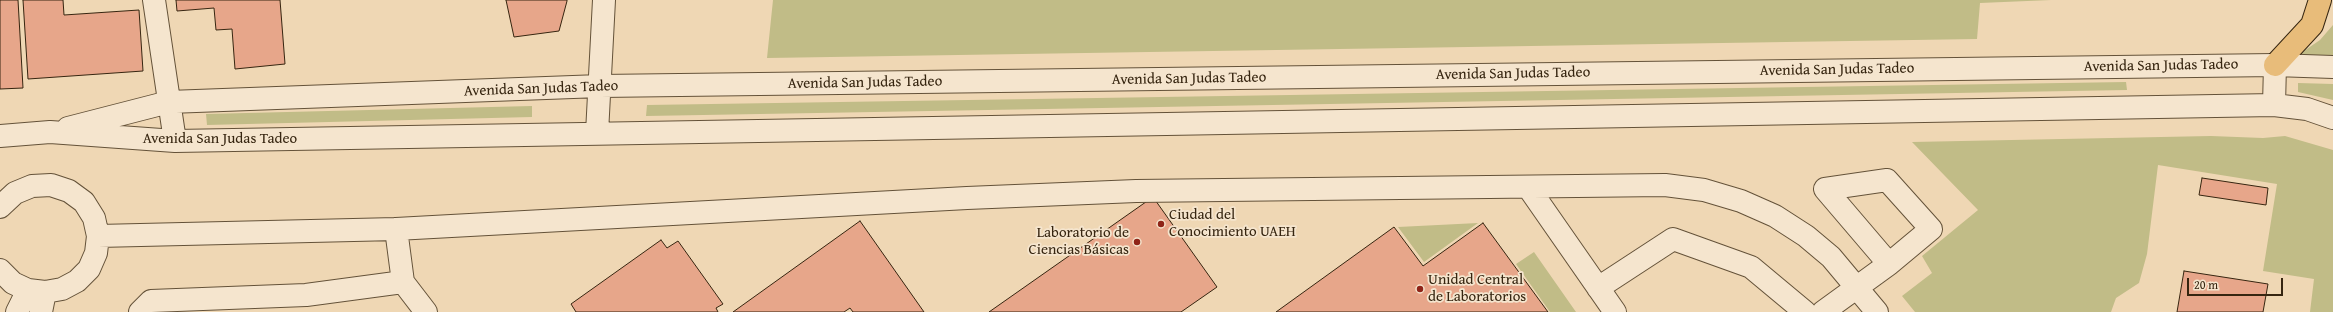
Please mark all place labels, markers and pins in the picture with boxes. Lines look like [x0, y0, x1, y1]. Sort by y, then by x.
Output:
place label: Ciudad del Conocimiento UAEH [1169, 206, 1296, 241]
marker: Ciudad del Conocimiento UAEH [1156, 219, 1166, 229]
place label: Laboratorio de Ciencias Básicas [1029, 224, 1129, 259]
marker: Laboratorio de Ciencias Básicas [1132, 237, 1142, 247]
place label: Unidad Central de Laboratorios [1428, 271, 1526, 306]
marker: Unidad Central de Laboratorios [1415, 284, 1425, 294]

